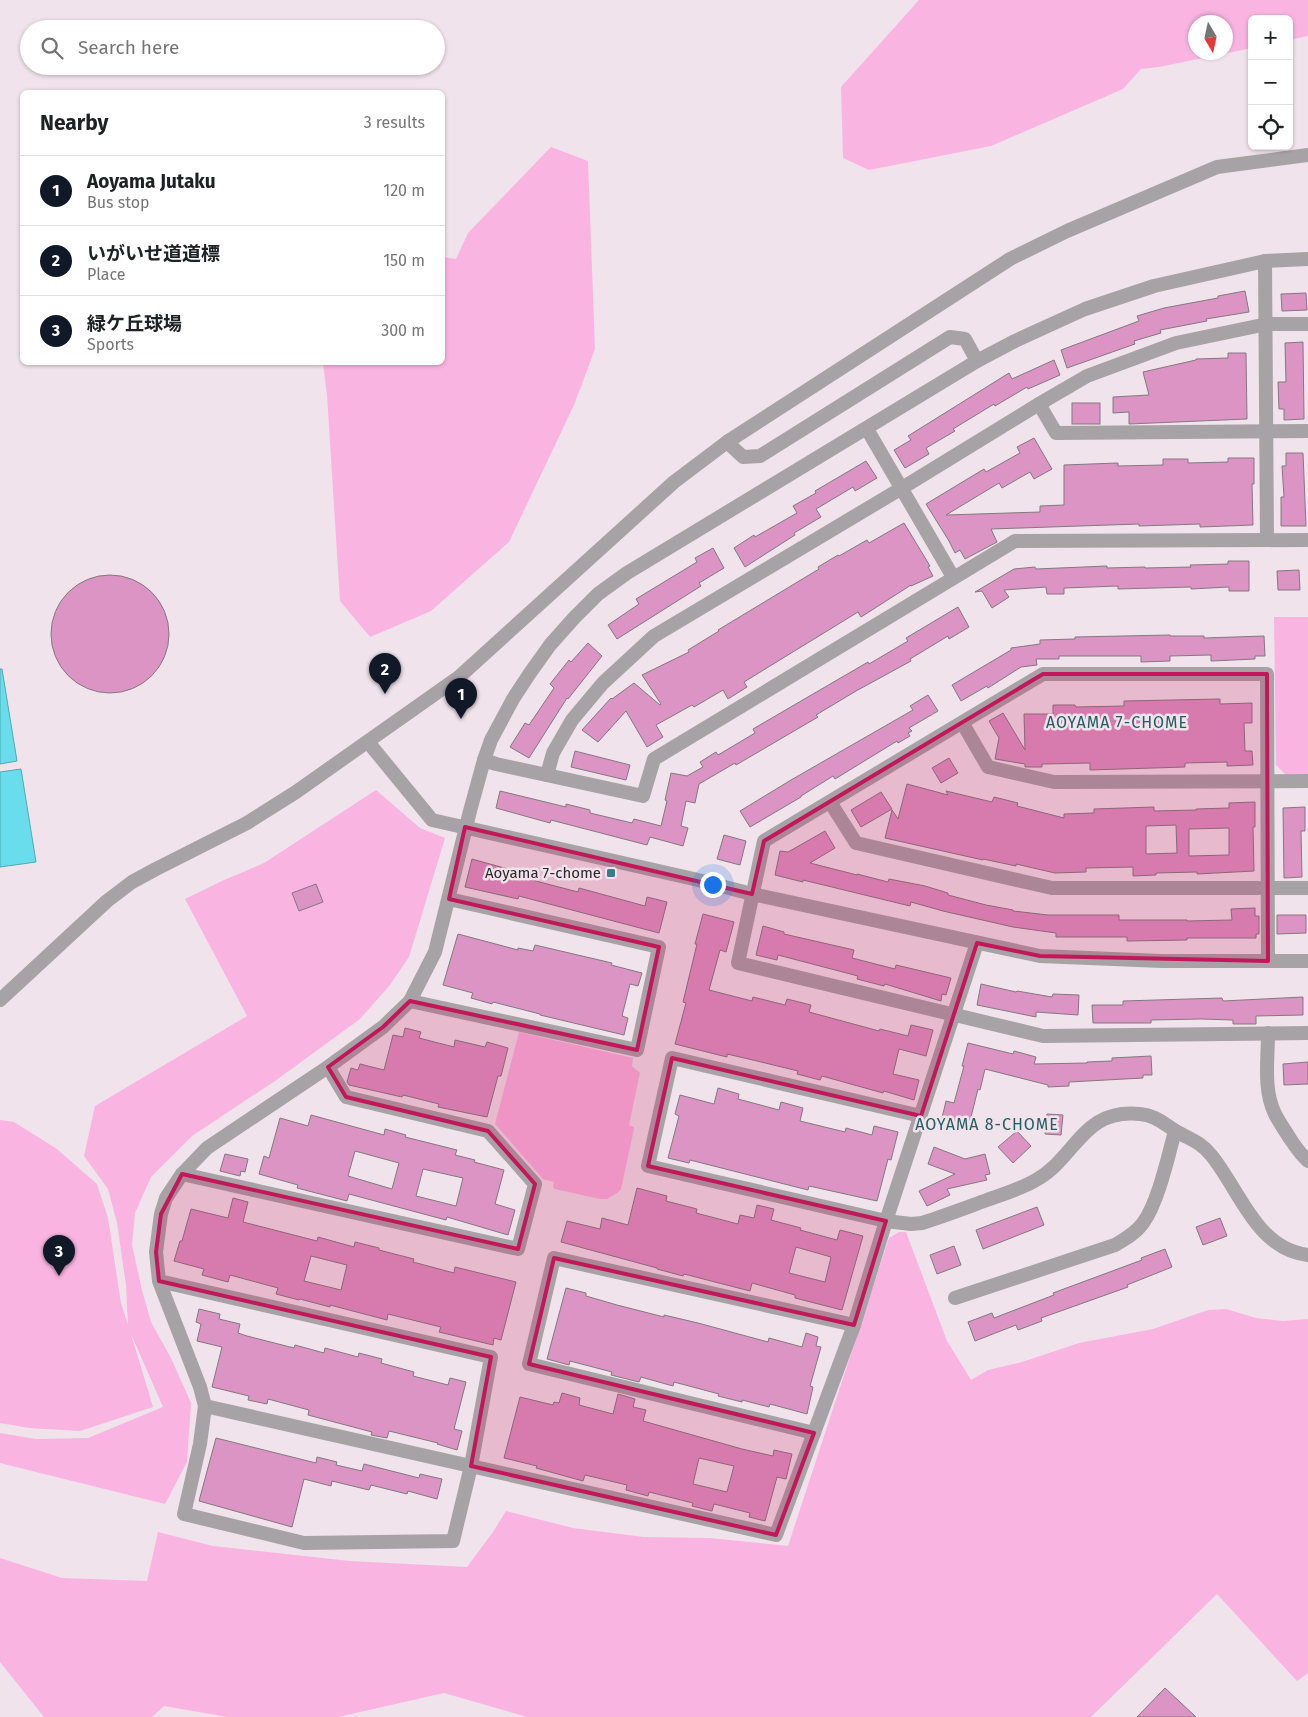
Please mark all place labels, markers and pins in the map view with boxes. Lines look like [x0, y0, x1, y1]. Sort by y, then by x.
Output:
pin: 2 [369, 653, 401, 694]
pin: 1 [445, 678, 477, 719]
place label: Aoyama 7-chome [485, 864, 601, 882]
marker: Aoyama 7-chome [605, 867, 617, 879]
pin: 3 [43, 1235, 75, 1276]

